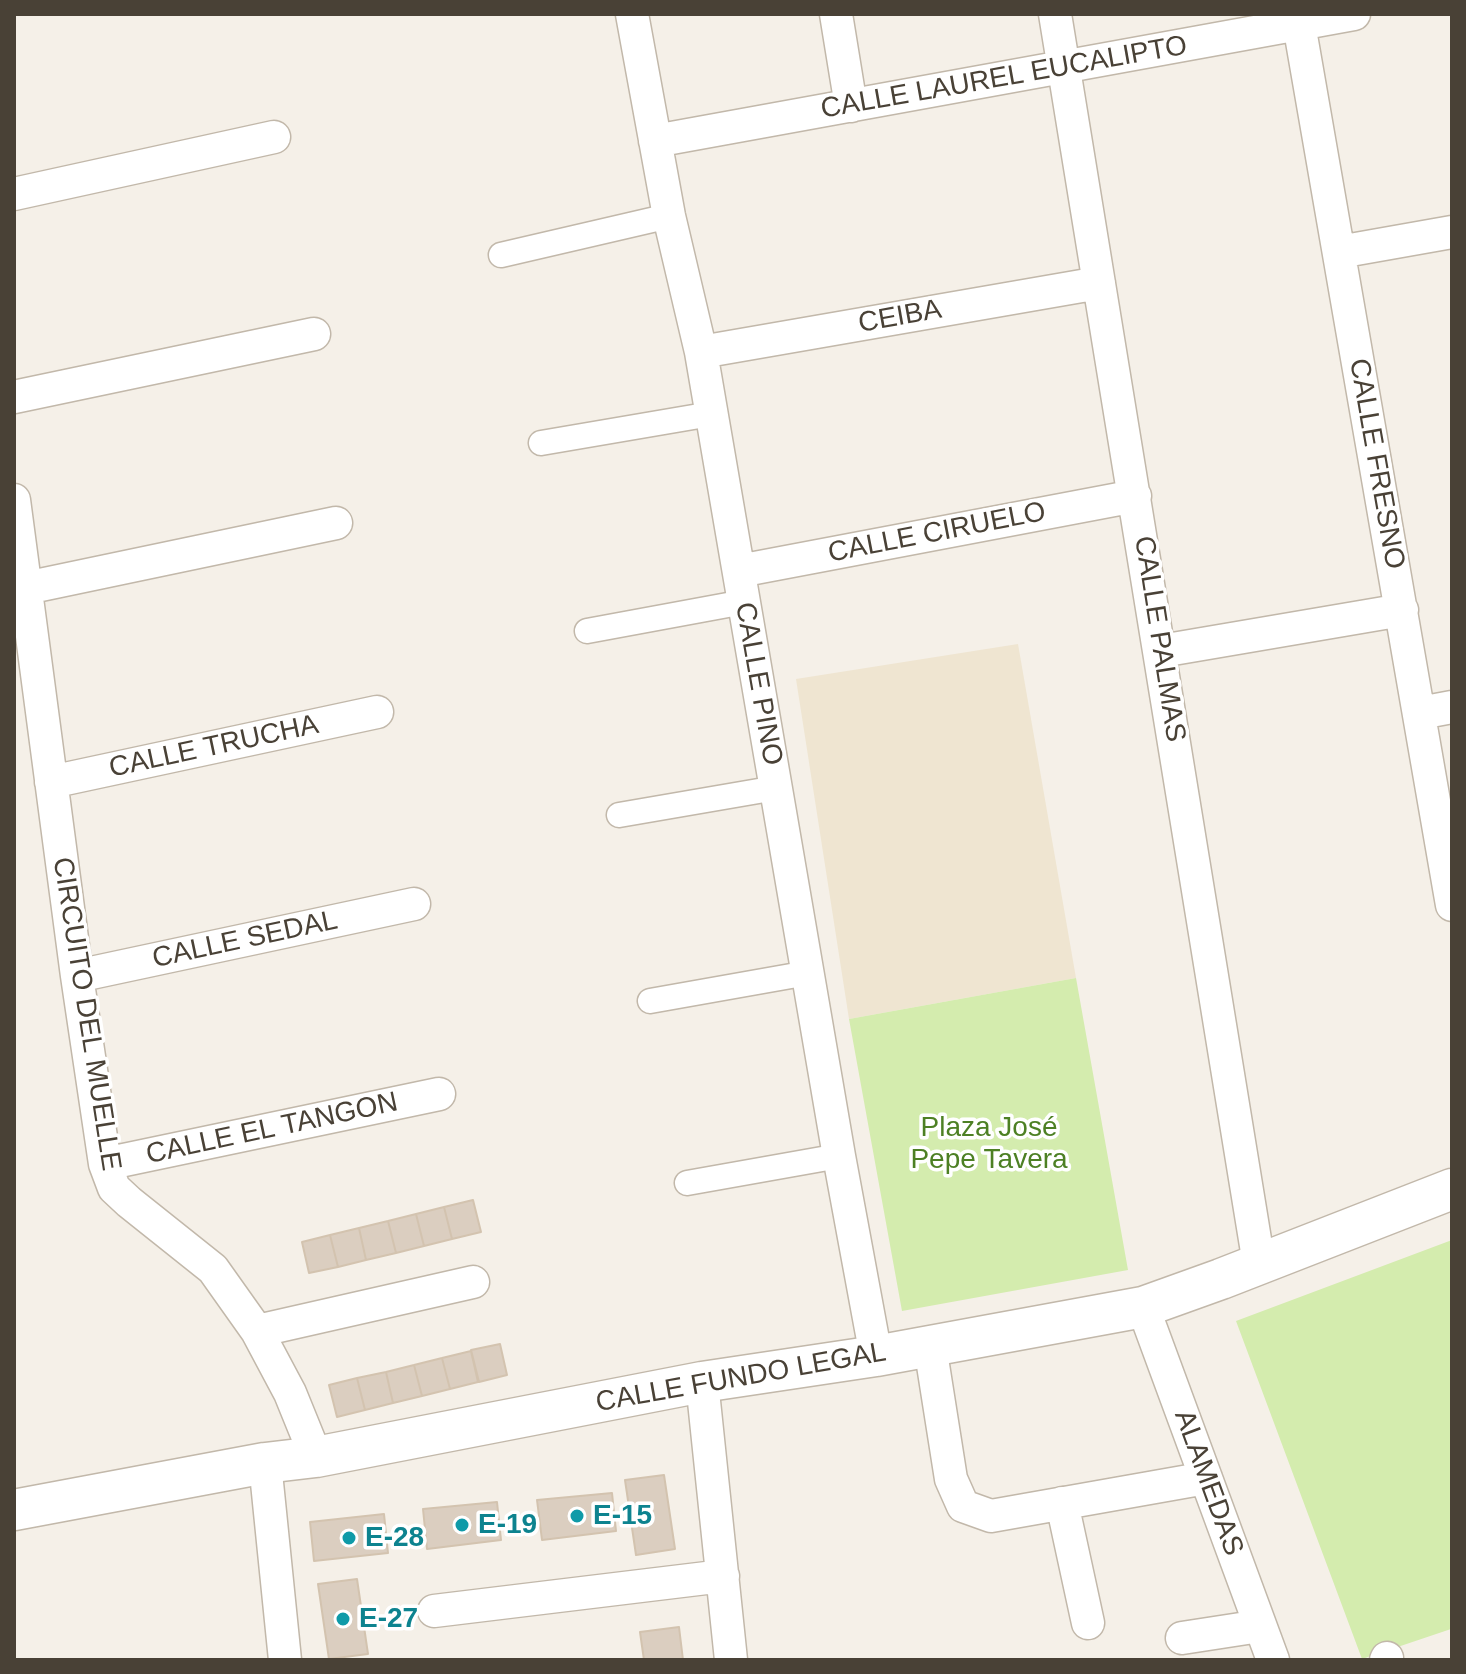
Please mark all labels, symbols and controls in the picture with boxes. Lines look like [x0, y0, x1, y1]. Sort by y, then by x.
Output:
street label: CALLE LAUREL EUCALIPTO [818, 29, 1190, 127]
street label: CEIBA [856, 293, 944, 341]
street label: CALLE FRESNO [1341, 356, 1411, 572]
street label: CALLE CIRUELO [825, 495, 1049, 571]
street label: CALLE PALMAS [1126, 534, 1192, 744]
street label: CALLE PINO [727, 600, 789, 768]
street label: CALLE TRUCHA [106, 708, 322, 786]
street label: CIRCUITO DEL MUELLE [45, 855, 127, 1173]
street label: CALLE SEDAL [149, 904, 341, 976]
street label: CALLE EL TANGON [143, 1086, 401, 1172]
park label: Plaza José Pepe Tavera [910, 1111, 1068, 1177]
street label: CALLE FUNDO LEGAL [593, 1336, 889, 1420]
street label: ALAMEDAS [1166, 1406, 1250, 1560]
place label: E-15 [593, 1499, 652, 1533]
marker: E-15 [568, 1507, 586, 1525]
place label: E-19 [478, 1508, 537, 1542]
marker: E-19 [453, 1516, 471, 1534]
place label: E-28 [365, 1521, 424, 1555]
marker: E-28 [340, 1529, 358, 1547]
place label: E-27 [359, 1602, 418, 1636]
marker: E-27 [334, 1610, 352, 1628]

